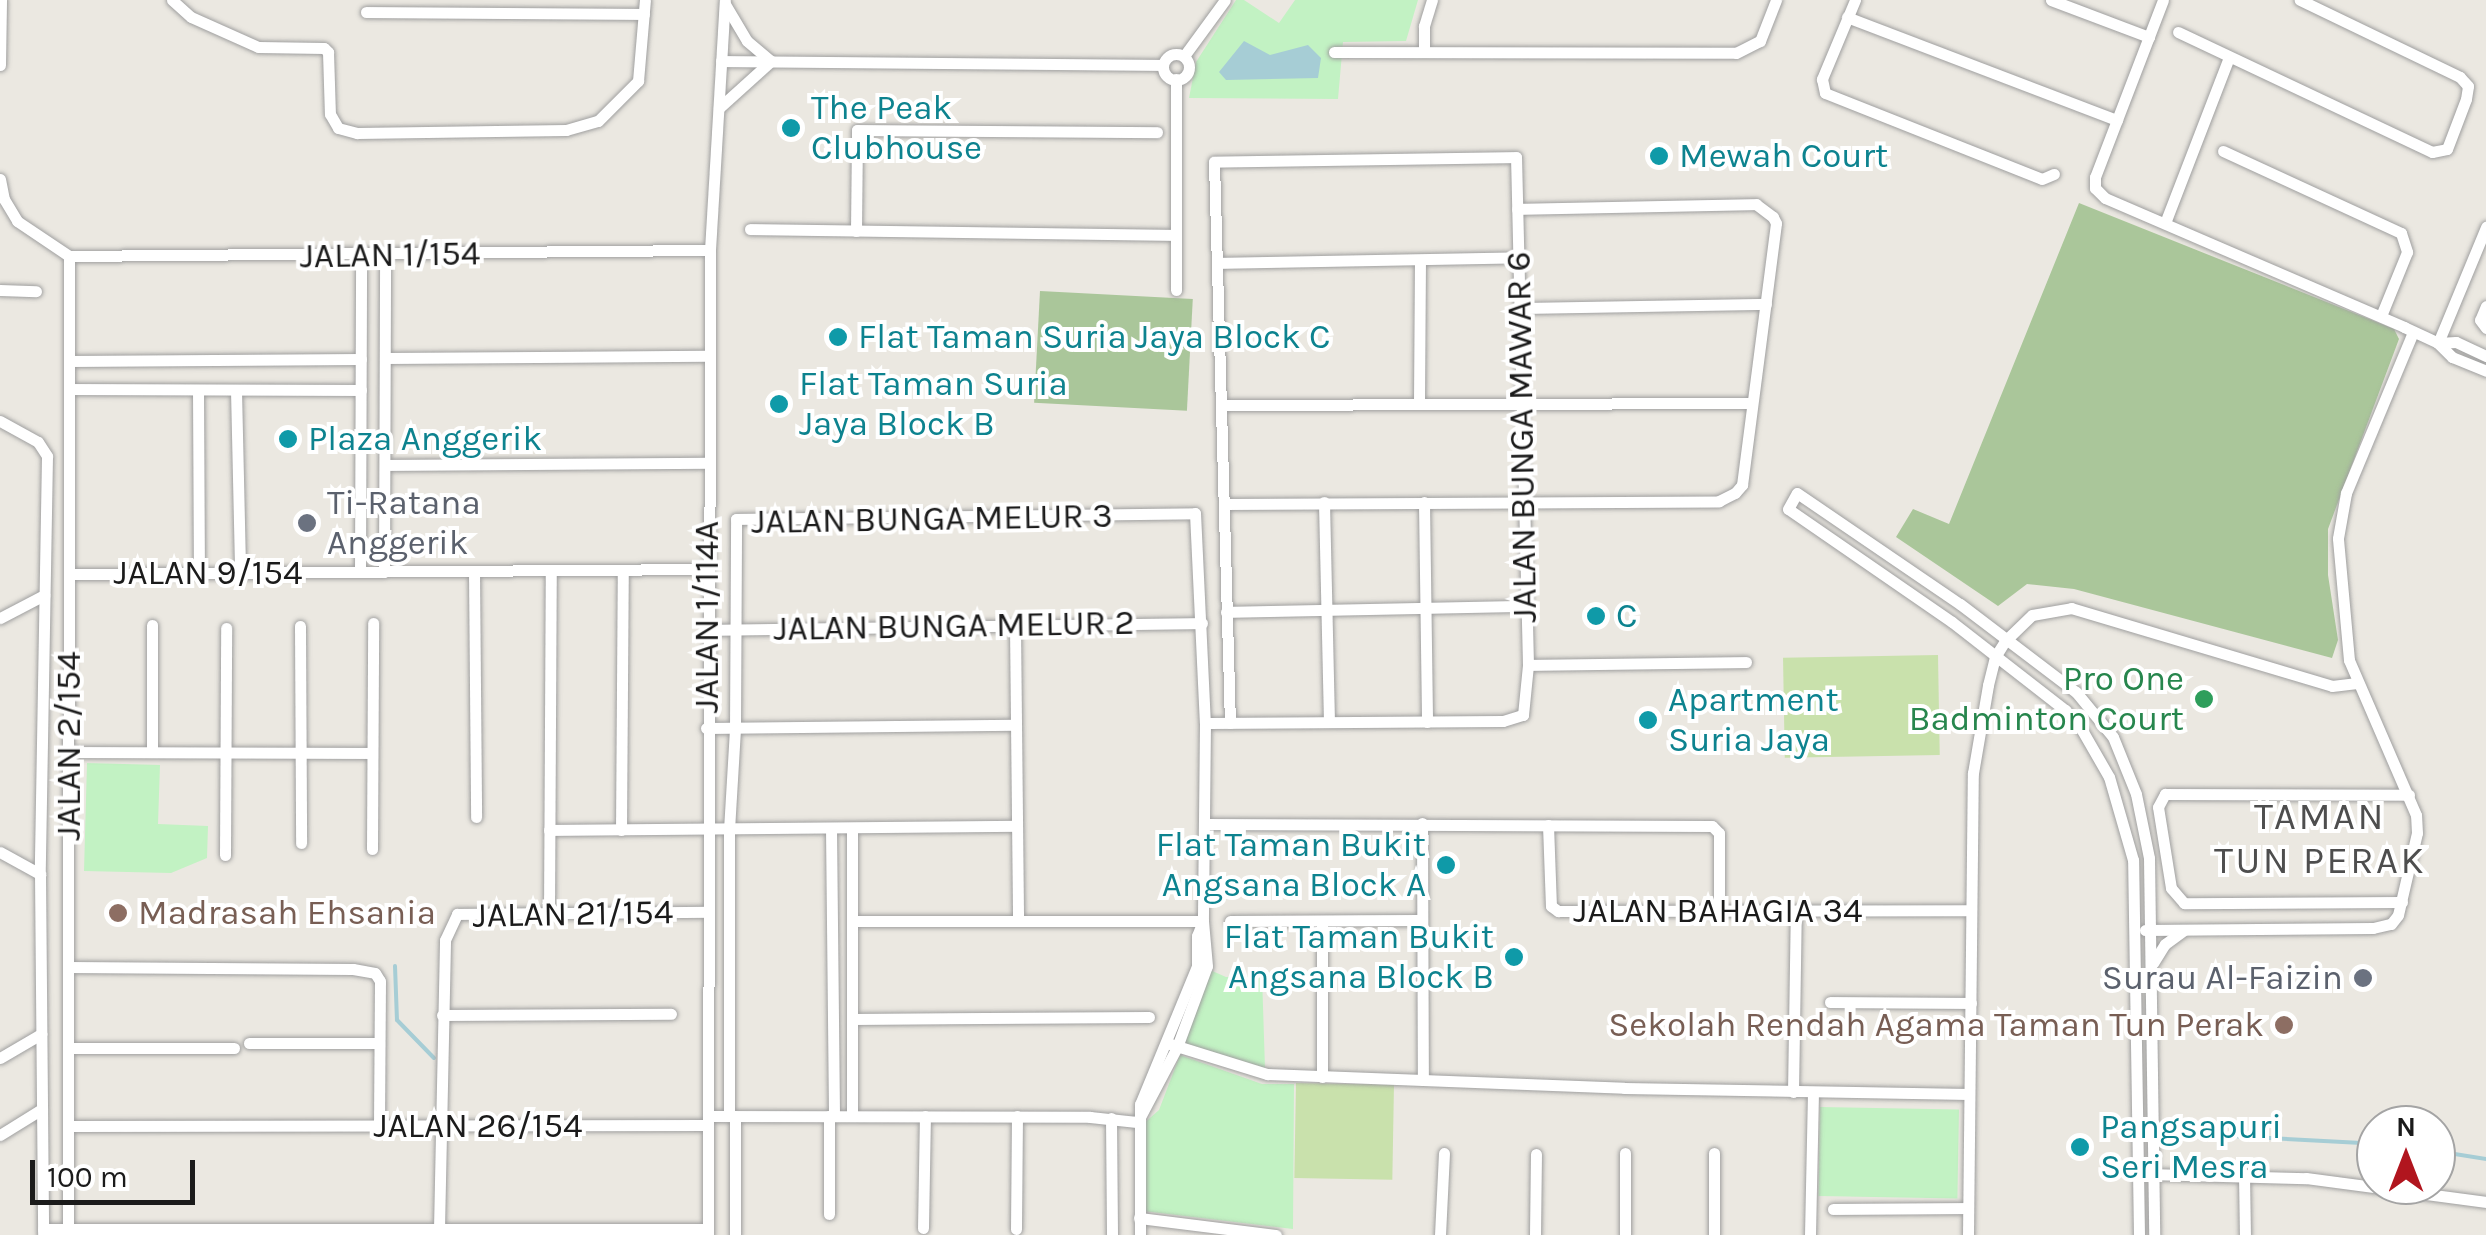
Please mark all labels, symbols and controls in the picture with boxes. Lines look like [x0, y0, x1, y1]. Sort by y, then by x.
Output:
place label: The Peak Clubhouse [811, 87, 982, 169]
marker: The Peak Clubhouse [780, 117, 802, 139]
place label: Mewah Court [1679, 135, 1888, 177]
marker: Mewah Court [1648, 145, 1670, 167]
street label: JALAN 1/154 [299, 232, 481, 278]
street label: JALAN BUNGA MAWAR 6 [1498, 251, 1546, 623]
place label: Flat Taman Suria Jaya Block C [858, 316, 1331, 358]
marker: Flat Taman Suria Jaya Block C [827, 326, 849, 348]
place label: Flat Taman Suria Jaya Block B [799, 363, 1068, 445]
marker: Flat Taman Suria Jaya Block B [768, 393, 790, 415]
place label: Plaza Anggerik [308, 418, 542, 460]
marker: Plaza Anggerik [277, 428, 299, 450]
place label: Ti-Ratana Anggerik [327, 482, 481, 564]
street label: JALAN BUNGA MELUR 3 [751, 495, 1113, 543]
marker: Ti-Ratana Anggerik [296, 512, 318, 534]
street label: JALAN 1/114A [686, 521, 728, 713]
street label: JALAN 9/154 [113, 552, 303, 594]
place label: C [1616, 595, 1637, 637]
street label: JALAN BUNGA MELUR 2 [773, 602, 1135, 650]
marker: C [1585, 605, 1607, 627]
street label: JALAN 2/154 [48, 651, 90, 841]
place label: Pro One Badminton Court [1909, 658, 2184, 740]
place label: Apartment Suria Jaya [1668, 679, 1839, 761]
marker: Pro One Badminton Court [2193, 688, 2215, 710]
marker: Apartment Suria Jaya [1637, 709, 1659, 731]
district label: TAMAN TUN PERAK [2214, 794, 2426, 884]
place label: Flat Taman Bukit Angsana Block A [1156, 824, 1426, 906]
marker: Flat Taman Bukit Angsana Block A [1435, 854, 1457, 876]
street label: JALAN BAHAGIA 34 [1573, 890, 1863, 932]
street label: JALAN 21/154 [472, 891, 674, 937]
place label: Madrasah Ehsania [138, 892, 436, 934]
marker: Madrasah Ehsania [107, 902, 129, 924]
place label: Flat Taman Bukit Angsana Block B [1224, 916, 1494, 998]
marker: Flat Taman Bukit Angsana Block B [1503, 946, 1525, 968]
place label: Surau Al-Faizin [2102, 957, 2343, 999]
marker: Surau Al-Faizin [2352, 967, 2374, 989]
place label: Sekolah Rendah Agama Taman Tun Perak [1608, 1004, 2264, 1046]
marker: Sekolah Rendah Agama Taman Tun Perak [2273, 1014, 2295, 1036]
street label: JALAN 26/154 [373, 1105, 583, 1147]
north arrow [2356, 1105, 2456, 1205]
place label: Pangsapuri Seri Mesra [2100, 1106, 2282, 1188]
text: N [2396, 1110, 2416, 1143]
marker: Pangsapuri Seri Mesra [2069, 1136, 2091, 1158]
scale bar [35, 1140, 200, 1202]
text: 100 m [47, 1159, 128, 1195]

